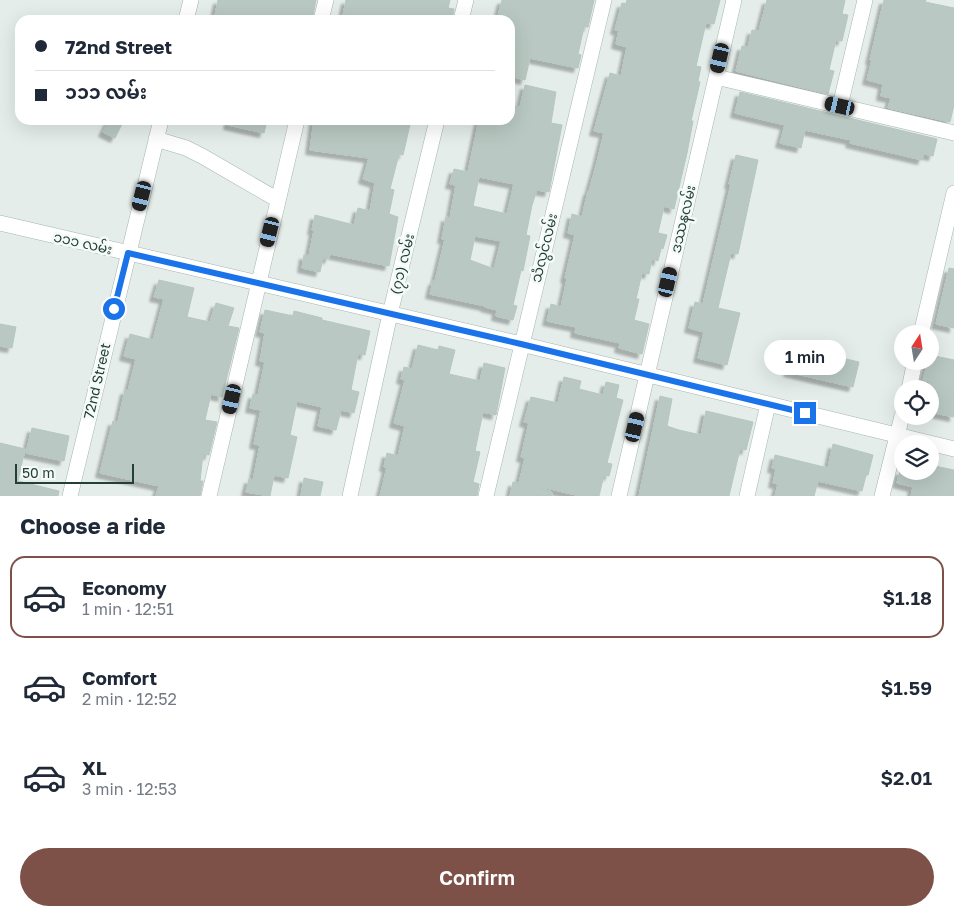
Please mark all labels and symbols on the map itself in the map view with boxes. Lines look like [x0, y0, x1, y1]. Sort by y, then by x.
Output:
car [709, 42, 730, 74]
car [823, 95, 856, 117]
car [131, 180, 152, 212]
street label: ဒဿနလမ်း [665, 183, 702, 255]
street label: သံလွင်လမ်း [526, 211, 563, 285]
car [259, 216, 280, 248]
street label: ၁၁၁ လမ်း [52, 227, 114, 258]
street label: (၇၁) လမ်း [385, 232, 421, 297]
car [657, 266, 678, 298]
route start [103, 298, 125, 320]
north arrow [894, 325, 939, 370]
callout: 1 min [764, 340, 846, 376]
street label: 72nd Street [79, 341, 114, 421]
car [221, 383, 242, 415]
route end [794, 402, 816, 424]
car [624, 411, 645, 443]
scale bar [15, 461, 134, 484]

